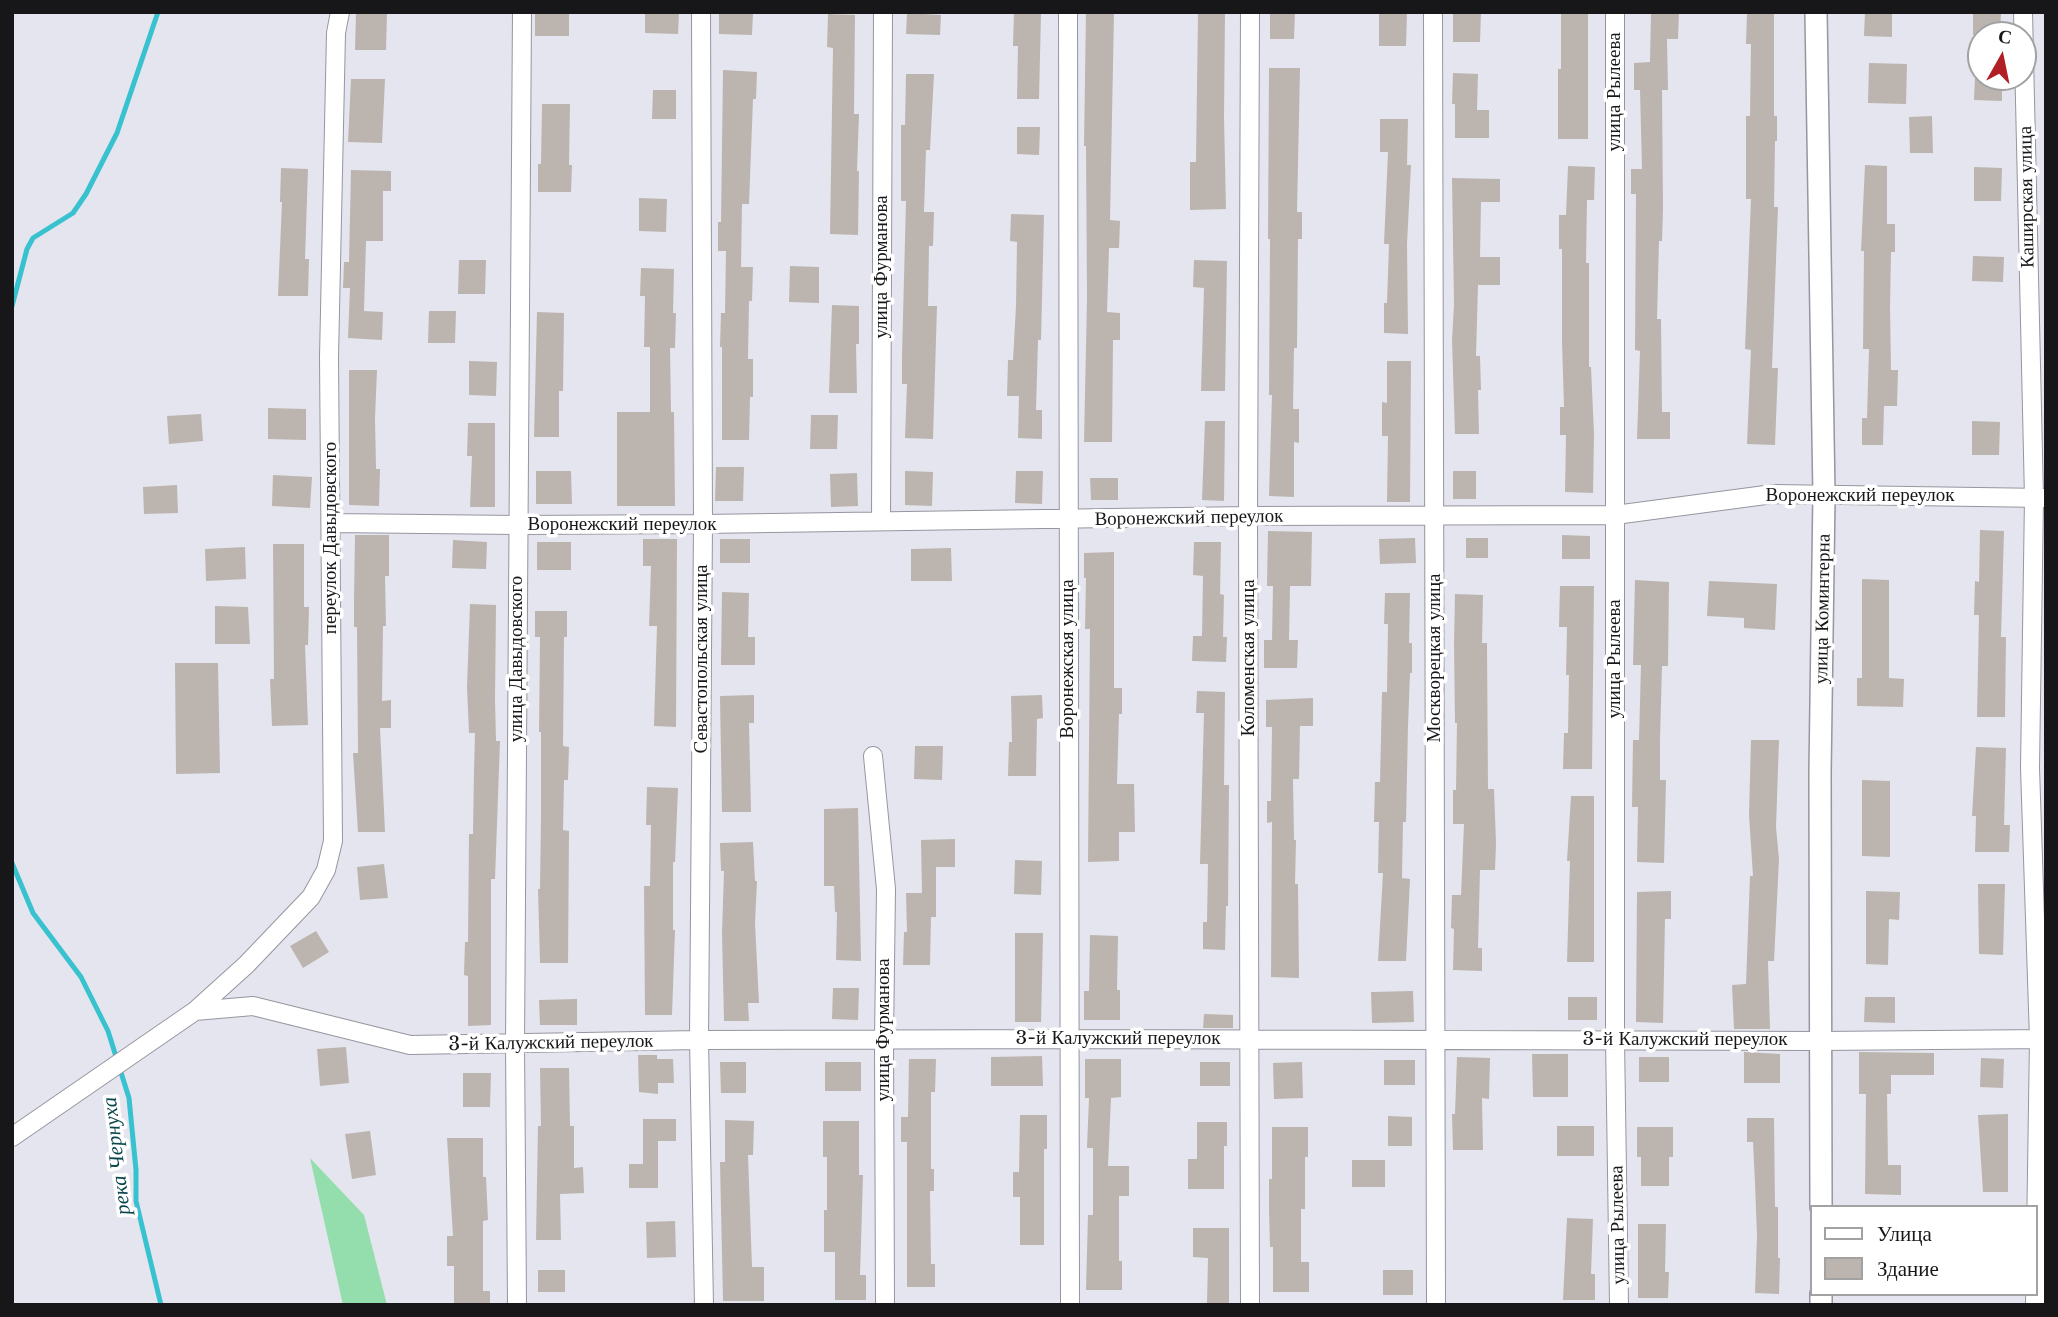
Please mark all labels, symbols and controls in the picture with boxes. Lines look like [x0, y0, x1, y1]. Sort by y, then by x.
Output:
north arrow [1967, 21, 2037, 91]
text: С [1996, 24, 2014, 49]
street label: улица Рылеева [1604, 32, 1626, 152]
street label: Каширская улица [2014, 126, 2040, 268]
street label: улица Фурманова [871, 195, 893, 339]
street label: переулок Давыдовского [320, 442, 342, 634]
street label: Воронежский переулок [1766, 485, 1954, 507]
street label: Воронежский переулок [1094, 505, 1284, 531]
street label: Воронежский переулок [528, 514, 716, 536]
street label: улица Коминтерна [1810, 534, 1836, 684]
street label: Севастопольская улица [691, 565, 713, 753]
street label: Москворецкая улица [1424, 574, 1446, 742]
street label: улица Давыдовского [506, 576, 528, 742]
street label: Воронежская улица [1057, 579, 1079, 739]
street label: Коломенская улица [1238, 579, 1260, 737]
street label: улица Рылеева [1604, 599, 1626, 719]
street label: улица Фурманова [873, 958, 895, 1102]
street label: 3-й Калужский переулок [1015, 1028, 1221, 1050]
street label: 3-й Калужский переулок [1582, 1029, 1788, 1051]
street label: 3-й Калужский переулок [448, 1030, 654, 1056]
water label: река Чернуха [97, 1096, 137, 1216]
street label: улица Рылеева [1606, 1165, 1630, 1285]
legend [1810, 1205, 2037, 1296]
text: Улица [1877, 1221, 1932, 1247]
text: Здание [1877, 1256, 1939, 1282]

